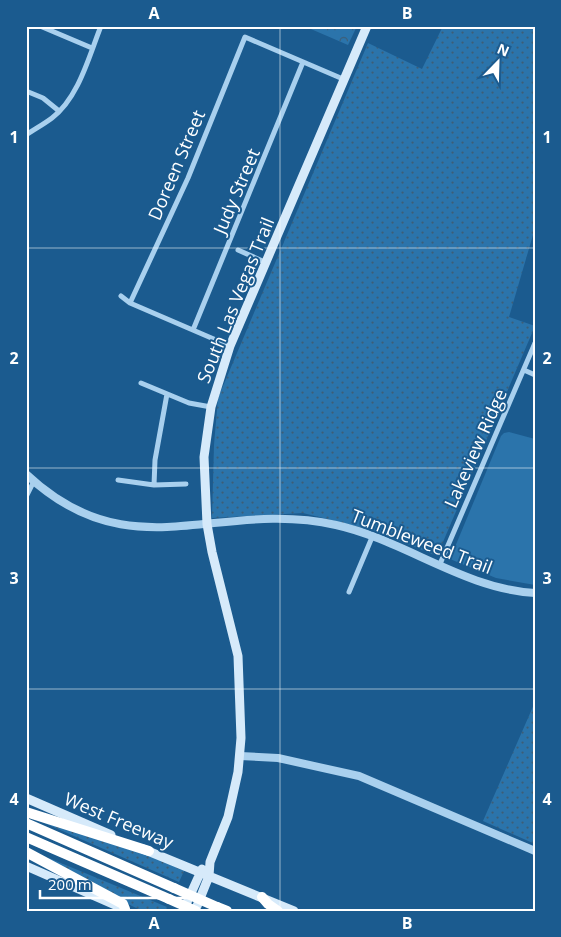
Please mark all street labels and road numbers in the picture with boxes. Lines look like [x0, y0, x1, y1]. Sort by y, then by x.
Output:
street label: Doreen Street [142, 106, 210, 224]
street label: Judy Street [206, 144, 265, 239]
street label: South Las Vegas Trail [191, 214, 279, 386]
street label: Lakeview Ridge [438, 385, 512, 511]
street label: Tumbleweed Trail [348, 503, 496, 579]
street label: West Freeway [61, 786, 178, 854]

